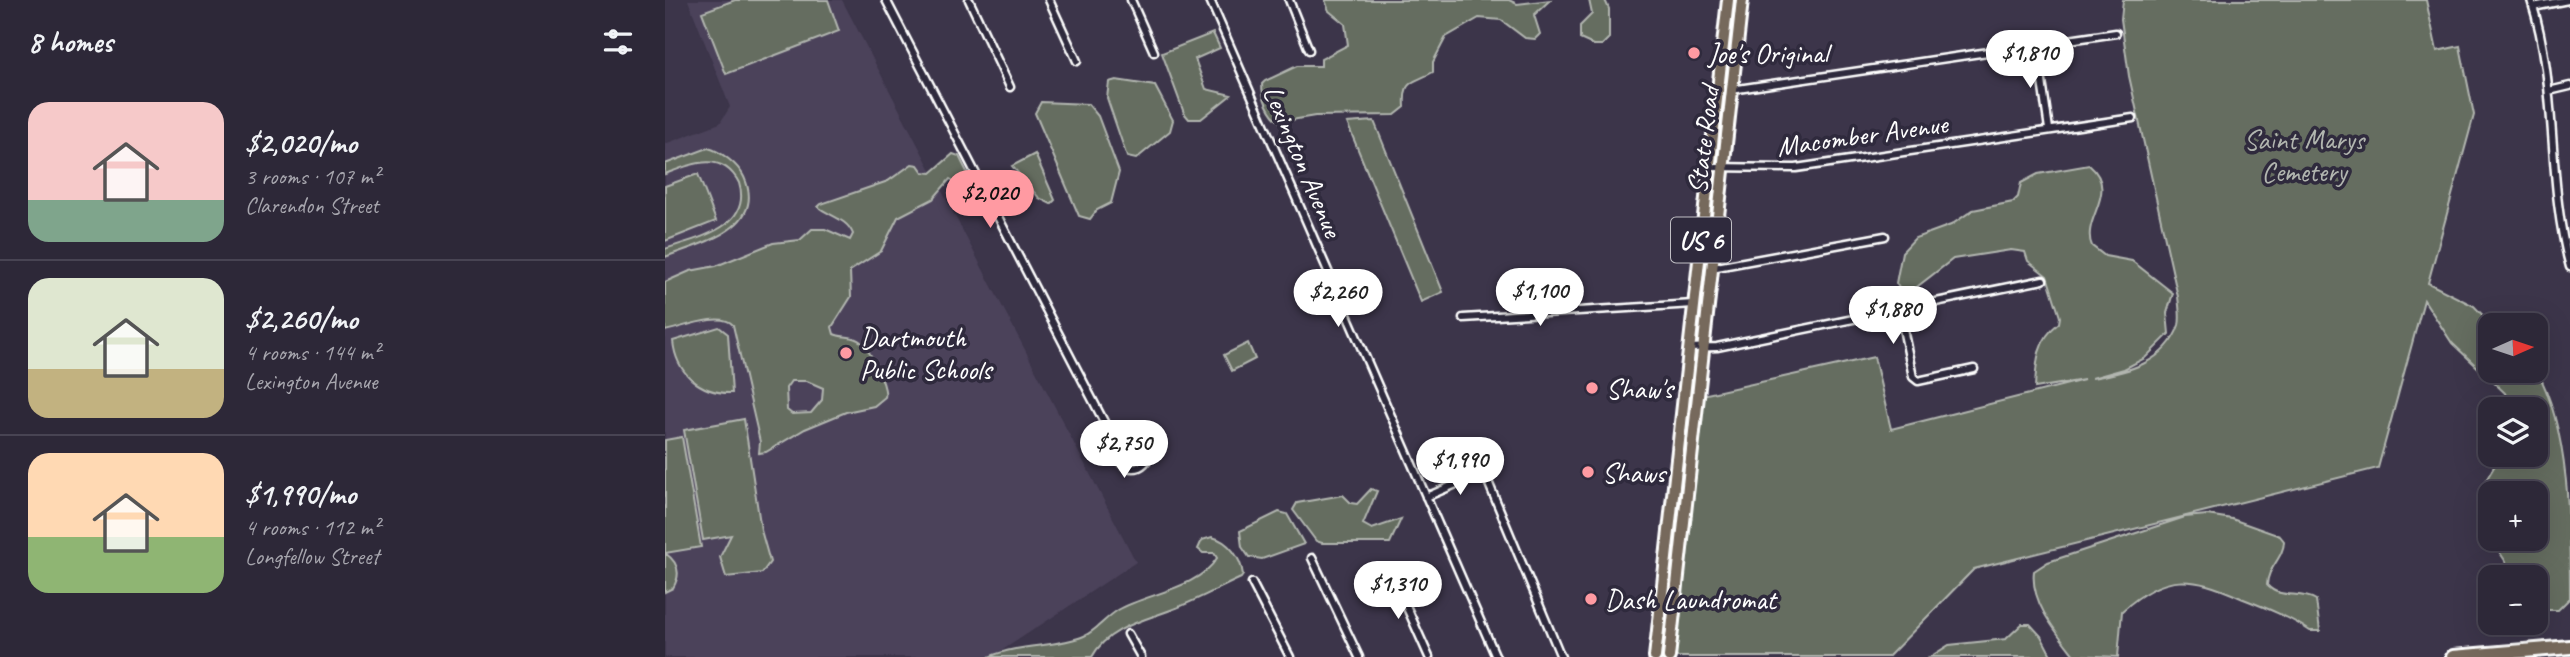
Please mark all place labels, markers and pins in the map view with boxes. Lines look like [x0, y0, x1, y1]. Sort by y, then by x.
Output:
pin: $1,810 [1973, 31, 2087, 90]
place label: Joe's Original [1706, 36, 1833, 71]
marker: Joe's Original [1686, 45, 1702, 61]
pin: $2,020 [933, 170, 1047, 230]
pin: $1,100 [1483, 268, 1597, 328]
pin: $2,260 [1281, 270, 1395, 329]
pin: $1,880 [1836, 286, 1950, 346]
place label: Dartmouth Public Schools [860, 320, 994, 387]
marker: Dartmouth Public Schools [838, 345, 854, 361]
place label: Shaw's [1606, 371, 1675, 406]
marker: Shaw's [1584, 380, 1600, 396]
pin: $2,750 [1067, 420, 1181, 480]
pin: $1,990 [1403, 438, 1517, 497]
place label: Shaws [1602, 455, 1668, 490]
marker: Shaws [1580, 464, 1596, 480]
pin: $1,310 [1341, 562, 1455, 621]
place label: Dash Laundromat [1605, 582, 1778, 617]
marker: Dash Laundromat [1583, 591, 1599, 607]

